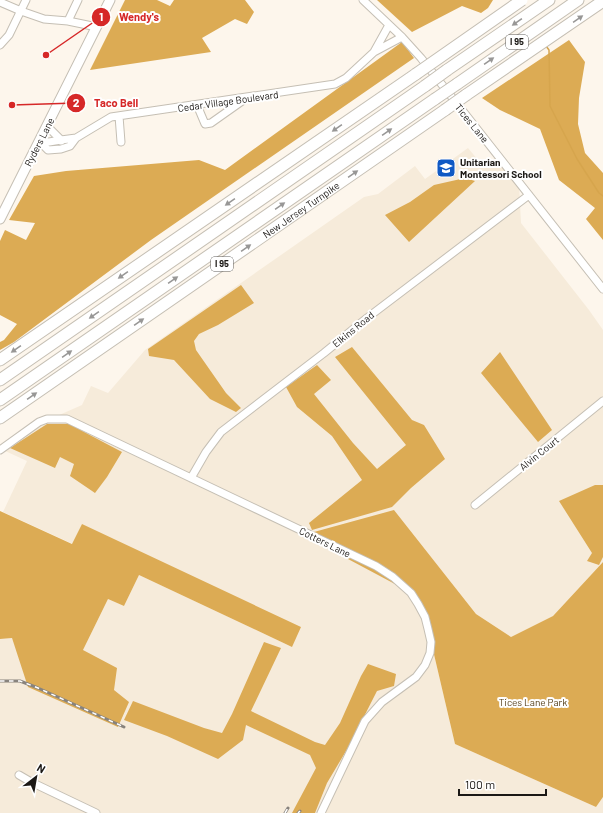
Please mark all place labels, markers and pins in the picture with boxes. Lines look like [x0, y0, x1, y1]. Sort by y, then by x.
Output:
callout: Wendy's [91, 6, 167, 29]
callout: Taco Bell [66, 92, 146, 115]
place label: Unitarian Montessori School [460, 156, 542, 180]
school or university icon: Unitarian Montessori School [435, 157, 457, 179]

